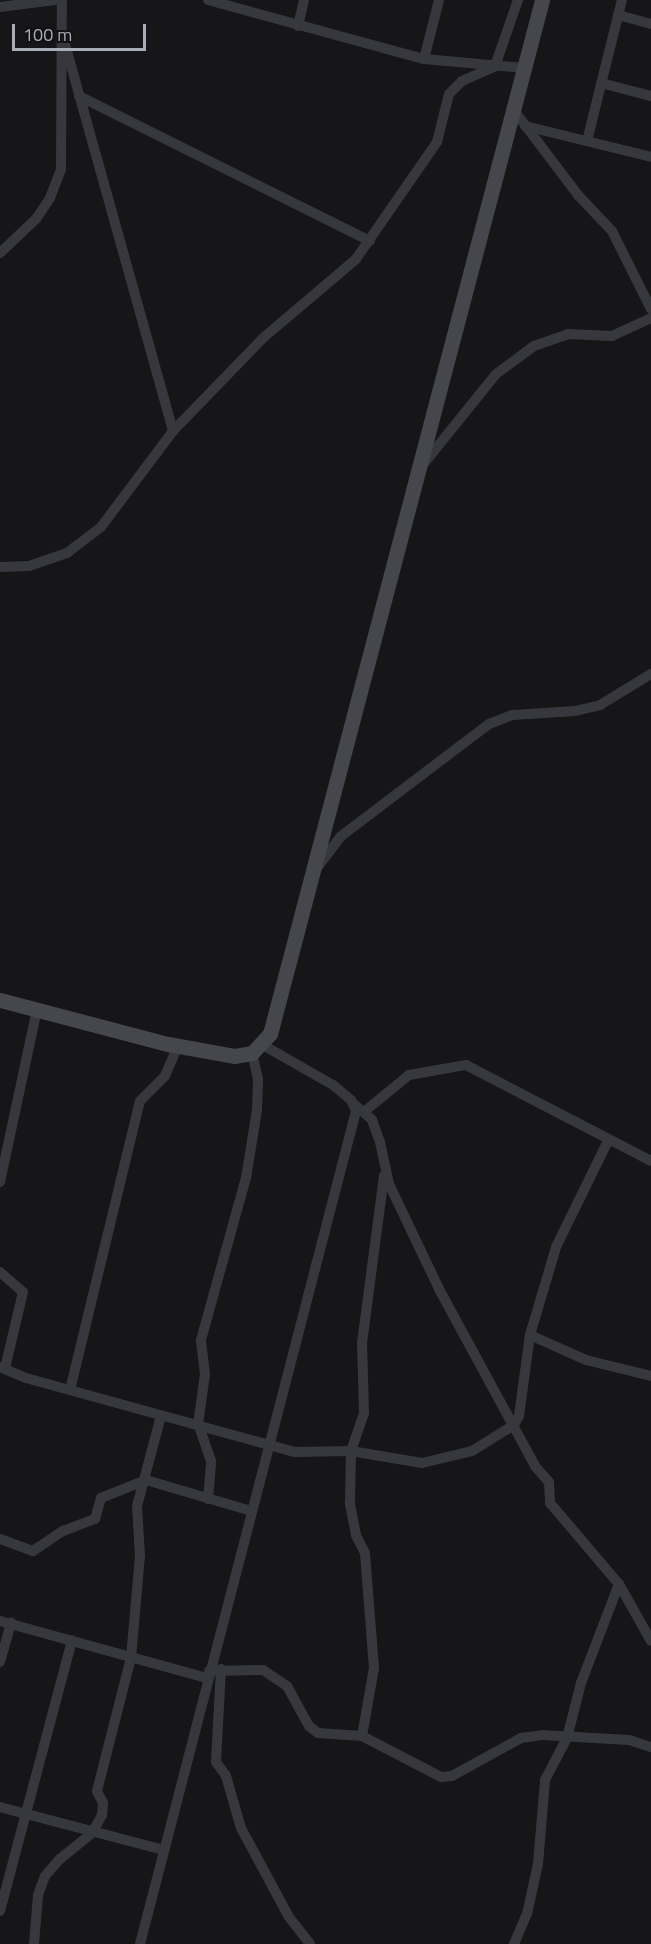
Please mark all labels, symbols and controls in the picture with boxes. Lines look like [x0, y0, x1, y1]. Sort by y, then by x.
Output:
scale bar [15, 12, 148, 50]
text: 100 m [23, 21, 72, 48]

